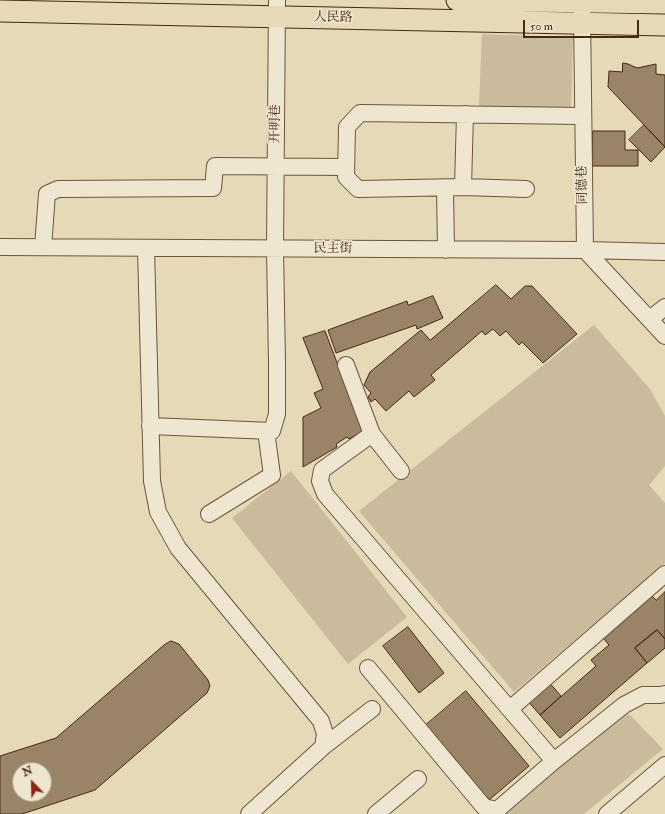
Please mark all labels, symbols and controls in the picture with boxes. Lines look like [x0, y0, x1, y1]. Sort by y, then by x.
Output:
street label: 人民路 [313, 10, 353, 26]
scale bar [525, 12, 641, 38]
text: 50 m [530, 19, 553, 34]
street label: 开明巷 [268, 104, 284, 144]
street label: 同德巷 [575, 165, 591, 205]
street label: 民主街 [314, 241, 352, 257]
north arrow [12, 762, 52, 802]
text: N [20, 764, 35, 779]

